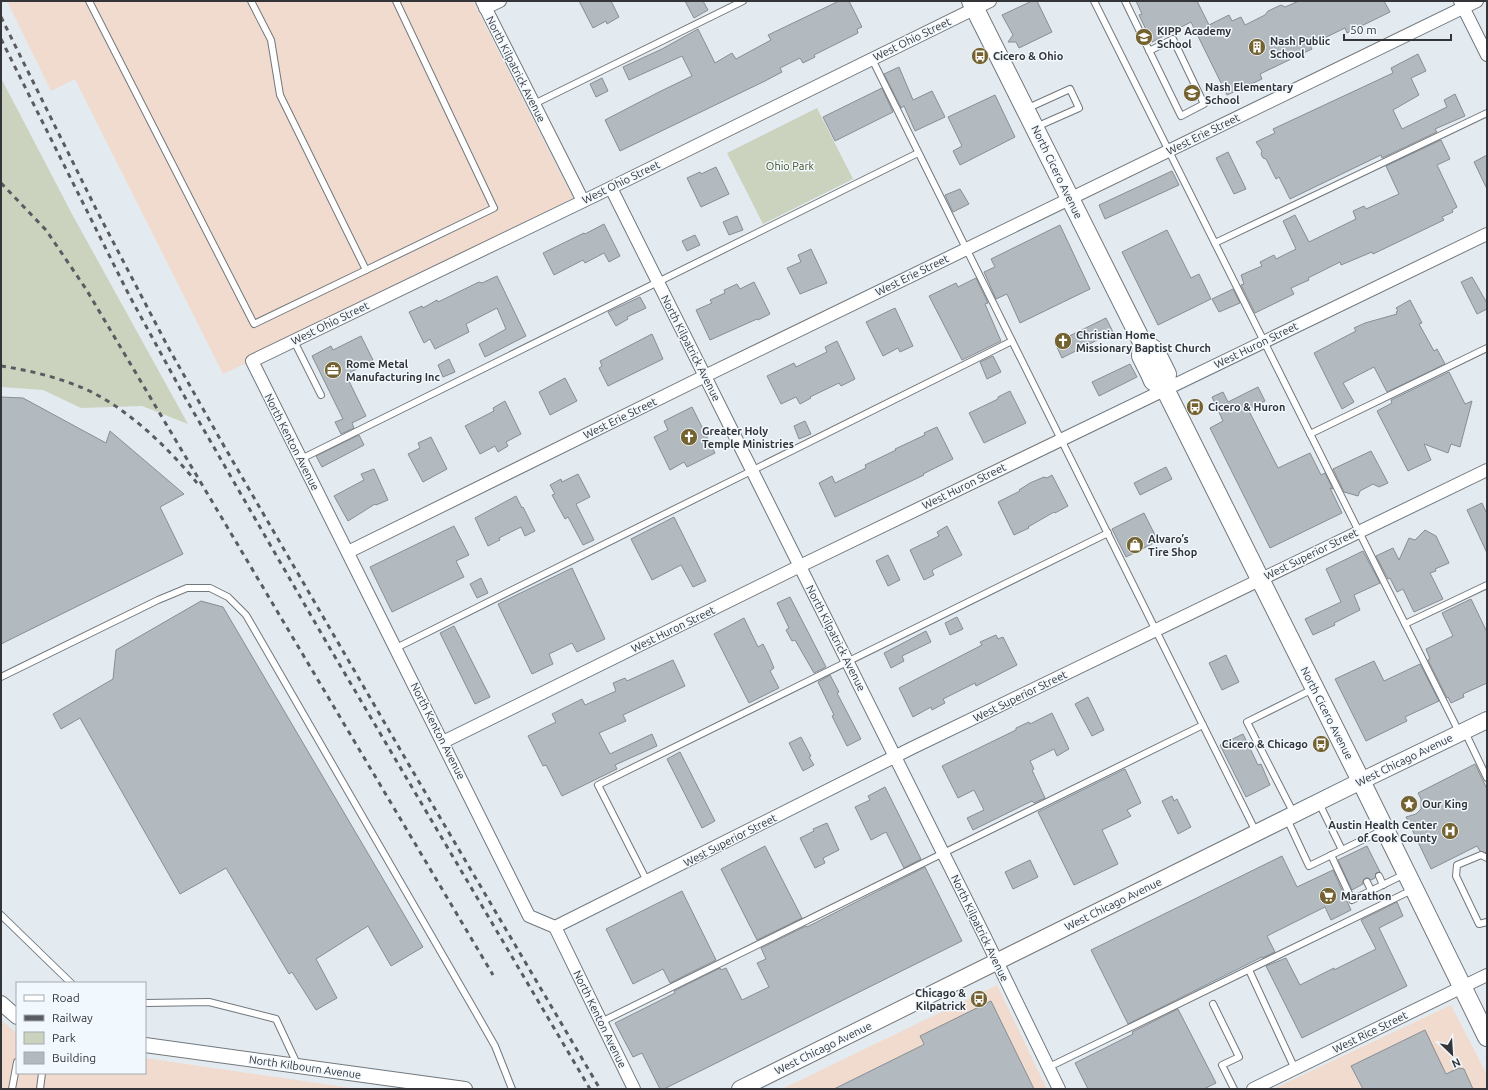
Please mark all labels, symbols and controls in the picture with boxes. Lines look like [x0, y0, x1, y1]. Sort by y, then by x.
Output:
street label: North Kilpatrick Avenue [484, 14, 548, 124]
street label: West Ohio Street [871, 15, 953, 63]
scale bar [1344, 16, 1451, 42]
text: 50 m [1350, 23, 1377, 36]
place label: KIPP Academy School [1157, 25, 1231, 50]
school or university icon: KIPP Academy School [1134, 27, 1154, 47]
place label: Nash Public School [1270, 35, 1331, 60]
building icon: Nash Public School [1247, 37, 1267, 57]
bus stop icon: Cicero & Ohio [970, 46, 990, 66]
place label: Cicero & Ohio [993, 50, 1064, 62]
place label: Nash Elementary School [1205, 81, 1293, 106]
school or university icon: Nash Elementary School [1182, 83, 1202, 103]
street label: West Erie Street [1164, 111, 1242, 157]
street label: North Cicero Avenue [1029, 123, 1085, 221]
street label: West Ohio Street [580, 158, 662, 206]
park label: Ohio Park [766, 160, 815, 172]
street label: West Erie Street [873, 252, 951, 298]
street label: North Kilpatrick Avenue [659, 293, 723, 403]
street label: West Ohio Street [289, 299, 371, 347]
street label: West Huron Street [1212, 319, 1300, 371]
place label: Christian Home Missionary Baptist Church [1076, 329, 1211, 354]
church icon: Christian Home Missionary Baptist Church [1053, 331, 1073, 351]
place label: Rome Metal Manufacturing Inc [346, 358, 440, 383]
office icon: Rome Metal Manufacturing Inc [323, 360, 343, 380]
street label: North Kenton Avenue [262, 392, 322, 492]
street label: West Erie Street [581, 395, 659, 441]
bus stop icon: Cicero & Huron [1185, 397, 1205, 417]
place label: Cicero & Huron [1208, 401, 1285, 413]
place label: Greater Holy Temple Ministries [702, 425, 794, 450]
church icon: Greater Holy Temple Ministries [679, 427, 699, 447]
street label: West Huron Street [920, 460, 1008, 512]
street label: West Superior Street [1262, 526, 1360, 582]
place label: Alvaro’s Tire Shop [1148, 533, 1198, 558]
shop icon: Alvaro’s Tire Shop [1125, 535, 1145, 555]
street label: North Kilpatrick Avenue [804, 583, 868, 693]
street label: West Huron Street [629, 603, 717, 655]
street label: North Cicero Avenue [1298, 665, 1356, 761]
street label: West Superior Street [971, 668, 1069, 724]
street label: North Kenton Avenue [408, 681, 468, 781]
street label: West Chicago Avenue [1354, 731, 1454, 789]
bus stop icon: Cicero & Chicago [1311, 734, 1331, 754]
place label: Cicero & Chicago [1222, 738, 1308, 750]
place icon: Our King [1399, 794, 1419, 814]
place label: Our King [1422, 798, 1468, 810]
street label: West Superior Street [681, 811, 779, 869]
place label: Austin Health Center of Cook County [1328, 819, 1437, 844]
hospital icon: Austin Health Center of Cook County [1440, 821, 1460, 841]
street label: North Kilpatrick Avenue [949, 873, 1011, 983]
street label: West Chicago Avenue [1063, 875, 1163, 933]
supermarket icon: Marathon [1318, 886, 1338, 906]
place label: Marathon [1341, 890, 1391, 902]
street label: North Kenton Avenue [571, 968, 629, 1070]
legend [16, 982, 146, 1074]
place label: Chicago & Kilpatrick [915, 987, 967, 1012]
bus stop icon: Chicago & Kilpatrick [969, 989, 989, 1009]
text: Road [52, 991, 80, 1004]
street label: West Rice Street [1331, 1008, 1410, 1055]
text: Railway [52, 1011, 93, 1024]
street label: West Chicago Avenue [773, 1019, 873, 1077]
text: Park [52, 1031, 76, 1044]
north arrow [1432, 1034, 1472, 1074]
text: Building [52, 1051, 96, 1064]
street label: North Kilbourn Avenue [248, 1053, 362, 1081]
text: N [1450, 1056, 1462, 1070]

